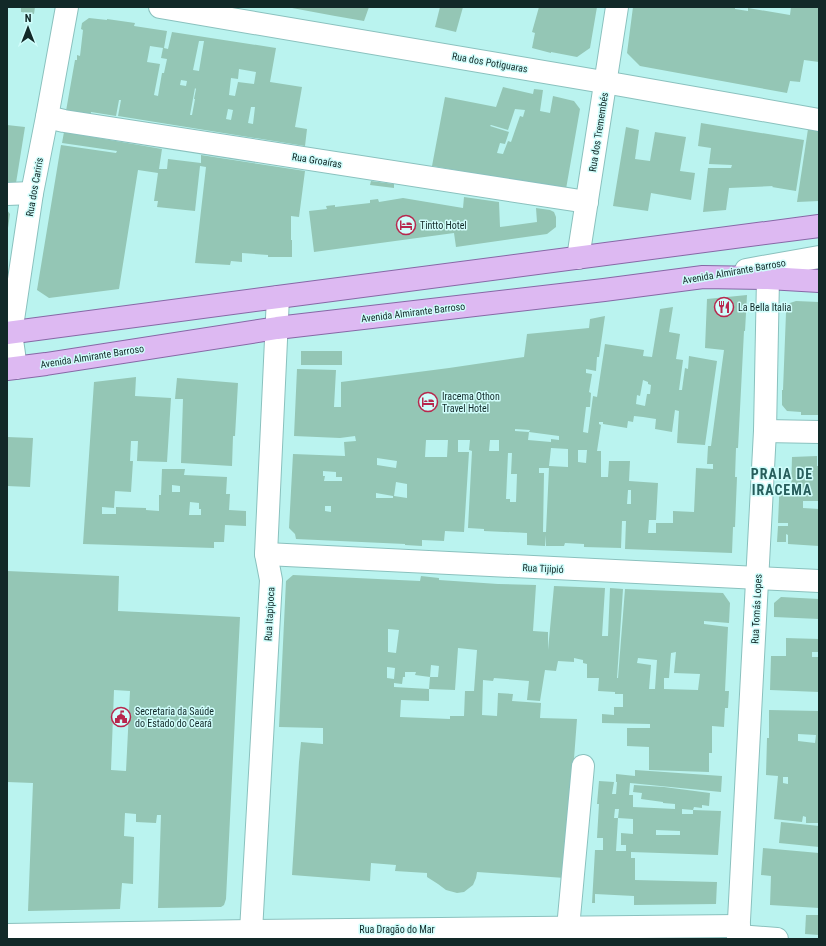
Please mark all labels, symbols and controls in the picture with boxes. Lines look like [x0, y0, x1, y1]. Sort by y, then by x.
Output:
north arrow [8, 8, 48, 48]
text: N [25, 12, 32, 25]
street label: Rua dos Potiguaras [451, 50, 529, 75]
street label: Rua dos Tremembés [587, 91, 610, 173]
street label: Rua Groaíras [291, 151, 343, 170]
street label: Rua dos Cariris [24, 156, 45, 217]
hotel icon: Tintto Hotel [395, 214, 417, 236]
place label: Tintto Hotel [420, 220, 467, 231]
street label: Avenida Almirante Barroso [682, 257, 787, 286]
restaurant icon: La Bella Italia [713, 296, 735, 318]
street label: Avenida Almirante Barroso [360, 301, 466, 324]
place label: La Bella Italia [738, 302, 792, 313]
street label: Avenida Almirante Barroso [39, 343, 145, 370]
hotel icon: Iracema Othon Travel Hotel [417, 391, 439, 413]
place label: Iracema Othon Travel Hotel [442, 391, 500, 414]
district label: PRAIA DE IRACEMA [751, 466, 813, 498]
street label: Rua Tijipió [522, 562, 564, 575]
street label: Rua Tomás Lopes [749, 573, 764, 644]
street label: Rua Itapipoca [263, 587, 276, 641]
public building icon: Secretaria da Saúde do Estado do Ceará [110, 706, 132, 728]
place label: Secretaria da Saúde do Estado do Ceará [135, 706, 214, 729]
street label: Rua Dragão do Mar [359, 924, 435, 935]

